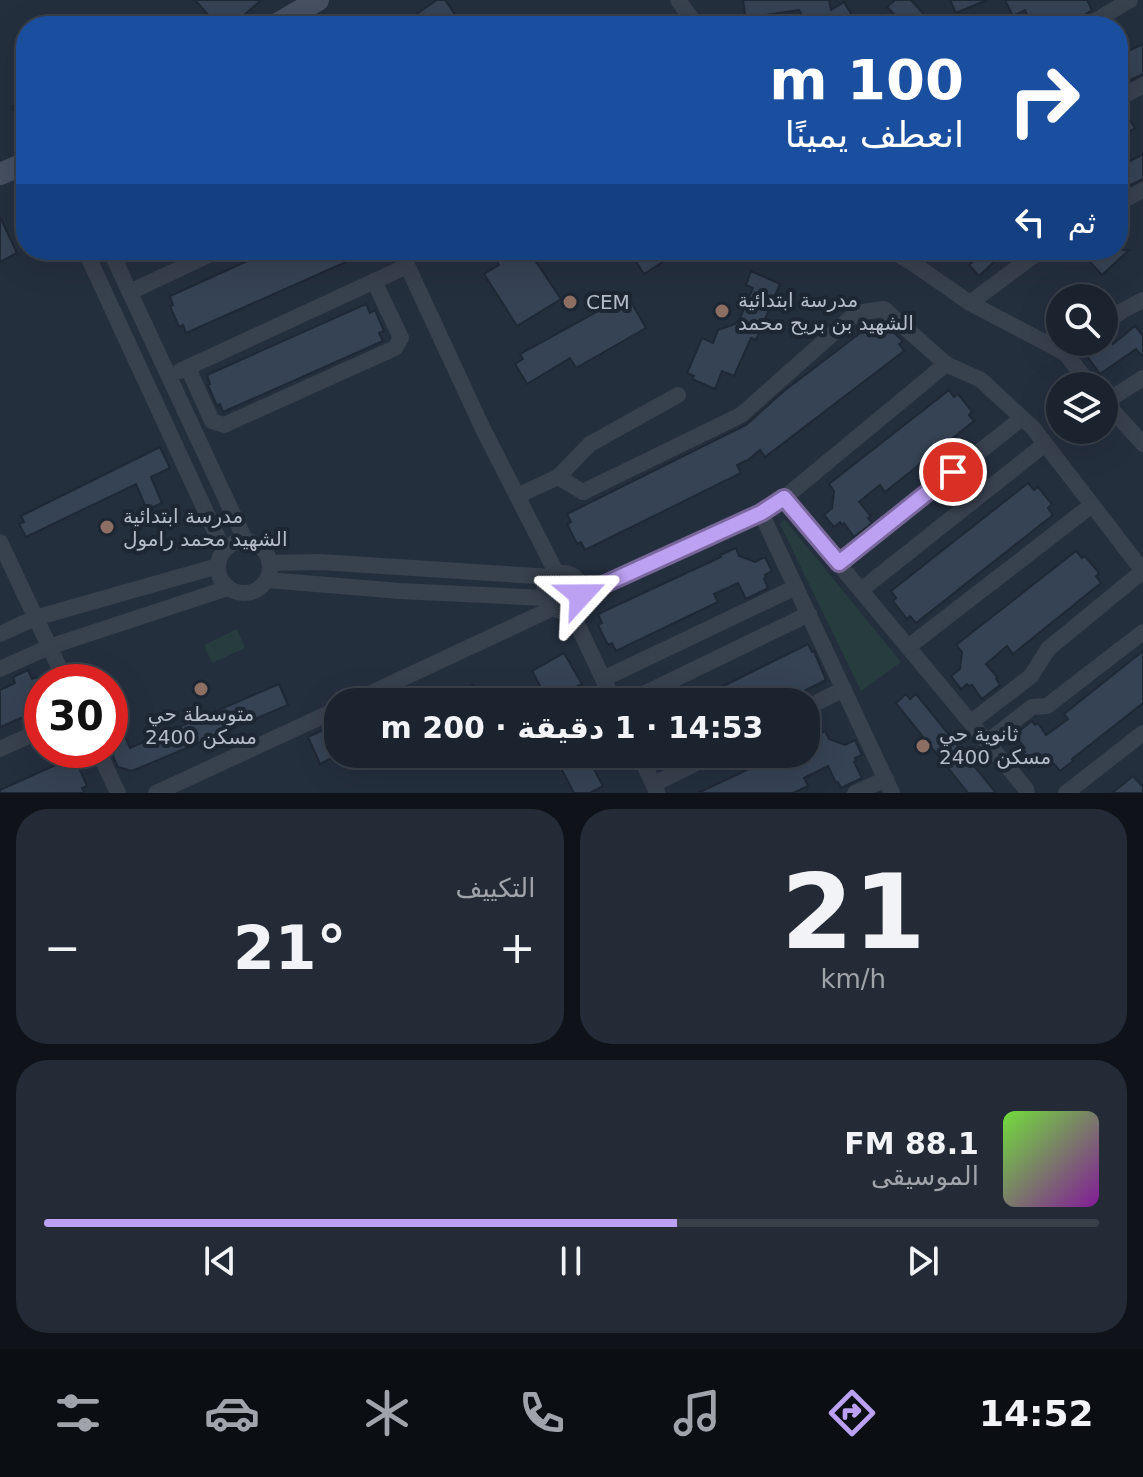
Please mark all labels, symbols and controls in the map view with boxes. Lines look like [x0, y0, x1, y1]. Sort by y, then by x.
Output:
text: 100 m [769, 47, 964, 112]
icon: right [992, 48, 1096, 152]
text: انعطف يمينًا [785, 114, 964, 155]
icon: left [1008, 200, 1052, 244]
text: ثم [1068, 205, 1096, 240]
map controls [1046, 284, 1118, 444]
button: search [1046, 284, 1118, 356]
place label: مدرسة ابتدائية الشهيد بن بريح محمد [738, 288, 914, 335]
place label: CEM [586, 290, 630, 314]
marker: CEM [561, 293, 579, 311]
marker: مدرسة ابتدائية الشهيد بن بريح محمد [713, 302, 731, 320]
button: layers [1046, 372, 1118, 444]
pin [919, 438, 987, 506]
icon: arrive [931, 450, 975, 494]
place label: مدرسة ابتدائية الشهيد محمد رامول [123, 504, 287, 551]
marker: مدرسة ابتدائية الشهيد محمد رامول [98, 518, 116, 536]
position arrow [539, 553, 623, 637]
speed limit sign: 30 [24, 664, 128, 768]
marker: متوسطة حي 2400 مسكن [192, 680, 210, 698]
place label: متوسطة حي 2400 مسكن [145, 702, 257, 749]
text: 14:53 · 1 دقيقة · 200 m [381, 710, 763, 745]
place label: ثانوية حي 2400 مسكن [939, 722, 1051, 769]
marker: ثانوية حي 2400 مسكن [914, 737, 932, 755]
text: 21 [781, 851, 926, 973]
text: التكييف [456, 873, 536, 903]
text: 21° [233, 913, 347, 983]
text: − [44, 922, 81, 973]
text: + [499, 922, 536, 973]
text: km/h [820, 964, 886, 994]
text: 88.1 FM [844, 1126, 979, 1161]
text: الموسيقى [871, 1161, 979, 1191]
icon: previous [198, 1239, 242, 1283]
icon: pause [549, 1239, 593, 1283]
icon: next [901, 1239, 945, 1283]
icon: filters [50, 1385, 106, 1441]
icon: car [204, 1385, 260, 1441]
icon: climate [359, 1385, 415, 1441]
icon: phone [514, 1385, 570, 1441]
icon: music [669, 1385, 725, 1441]
icon: directions [824, 1385, 880, 1441]
text: 14:52 [979, 1393, 1094, 1434]

